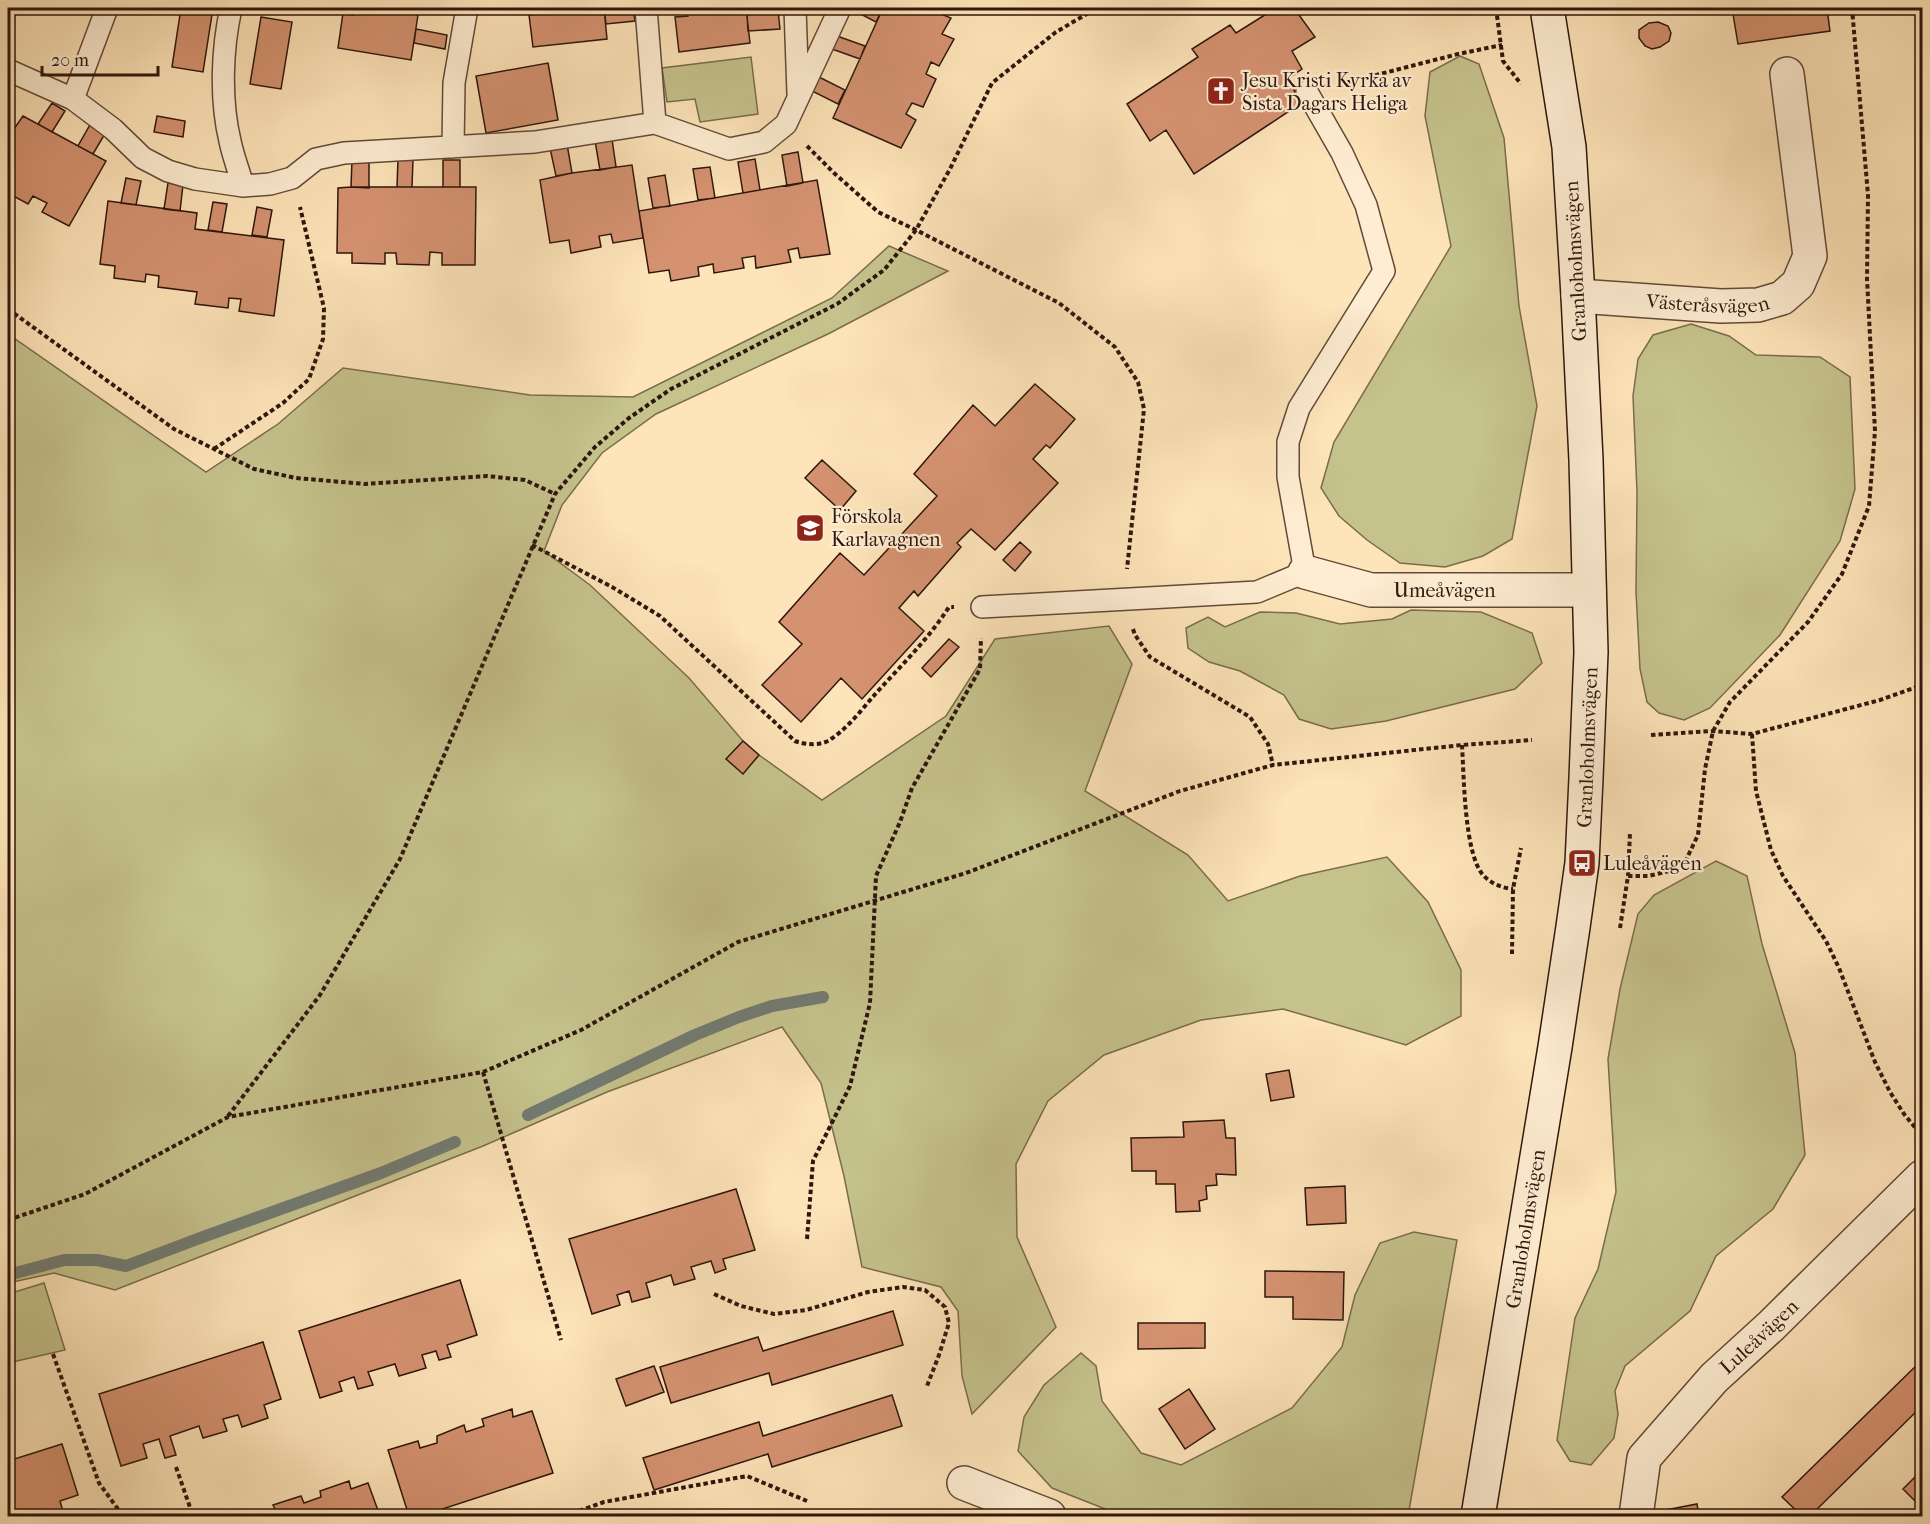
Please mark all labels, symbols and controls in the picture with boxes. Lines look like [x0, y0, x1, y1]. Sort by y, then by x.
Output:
scale bar [42, 39, 158, 77]
text: 20 m [51, 50, 89, 71]
place label: Jesu Kristi Kyrka av Sista Dagars Heliga [1240, 69, 1412, 115]
church icon: Jesu Kristi Kyrka av Sista Dagars Heliga [1205, 75, 1237, 107]
street label: Granloholmsvägen [1560, 180, 1591, 342]
street label: Västeråsvägen [1644, 290, 1772, 318]
place label: Förskola Karlavagnen [831, 505, 941, 551]
school or university icon: Förskola Karlavagnen [794, 512, 826, 544]
street label: Umeåvägen [1393, 579, 1496, 602]
street label: Granloholmsvägen [1573, 666, 1602, 828]
bus stop icon: Luleåvägen [1566, 847, 1598, 879]
place label: Luleåvägen [1603, 852, 1702, 875]
street label: Granloholmsvägen [1501, 1147, 1550, 1310]
street label: Luleåvägen [1715, 1294, 1803, 1379]

